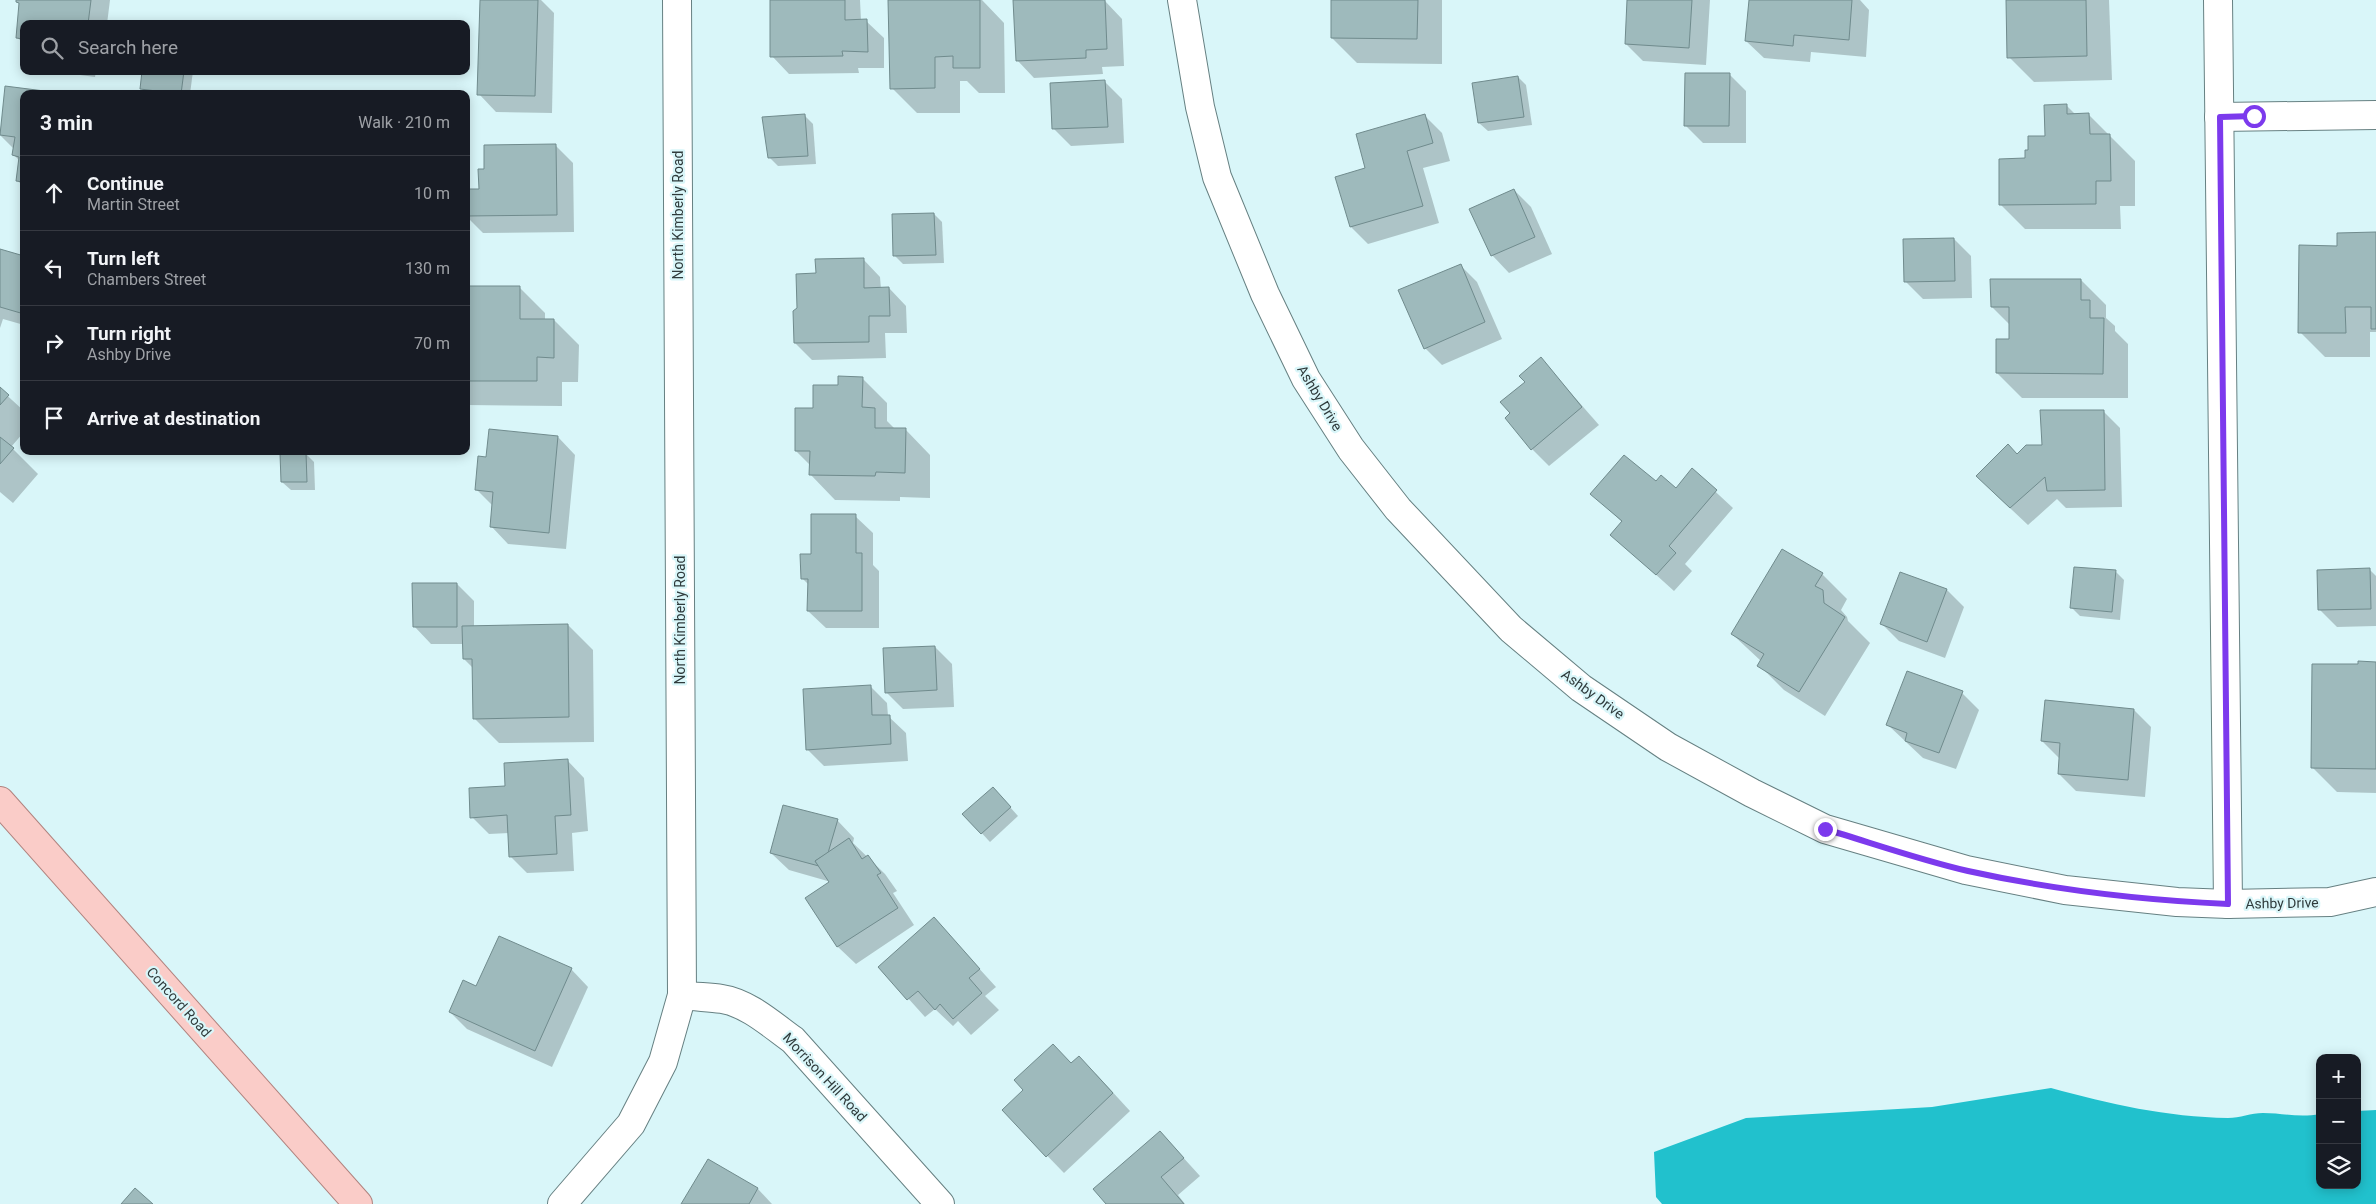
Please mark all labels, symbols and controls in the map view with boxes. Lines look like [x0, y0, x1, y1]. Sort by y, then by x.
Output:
search box [20, 20, 470, 75]
icon: search [38, 34, 66, 62]
text: Search here [78, 36, 178, 59]
route start [2243, 105, 2266, 128]
text: 3 min [40, 111, 93, 135]
text: Walk · 210 m [358, 113, 450, 132]
street label: North Kimberly Road [670, 151, 686, 279]
text: Continue [87, 172, 164, 195]
icon: ahead [40, 179, 68, 207]
text: 10 m [414, 184, 450, 203]
text: Martin Street [87, 195, 180, 214]
text: Turn left [87, 247, 160, 270]
icon: left [40, 254, 68, 282]
text: 130 m [405, 259, 450, 278]
text: Chambers Street [87, 270, 206, 289]
text: Turn right [87, 322, 171, 345]
icon: right [40, 329, 68, 357]
text: 70 m [414, 334, 450, 353]
text: Ashby Drive [87, 345, 171, 364]
street label: Ashby Drive [1294, 362, 1346, 434]
icon: arrive [40, 404, 68, 432]
text: Arrive at destination [87, 407, 260, 430]
street label: North Kimberly Road [672, 556, 688, 684]
street label: Ashby Drive [1559, 666, 1627, 722]
route end [1814, 818, 1837, 841]
street label: Ashby Drive [2245, 894, 2319, 912]
street label: Concord Road [144, 964, 214, 1040]
street label: Morrison Hill Road [780, 1029, 870, 1125]
map controls [2316, 1054, 2361, 1189]
button: + [2316, 1054, 2361, 1099]
button: − [2316, 1099, 2361, 1144]
button: layers [2316, 1144, 2361, 1189]

